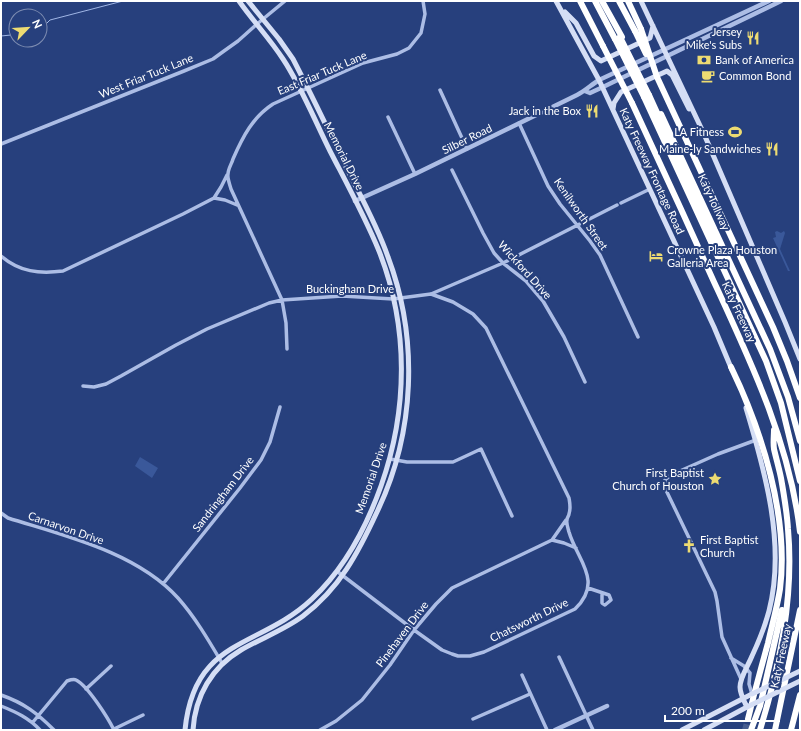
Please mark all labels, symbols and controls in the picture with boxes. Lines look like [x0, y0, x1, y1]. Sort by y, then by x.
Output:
north arrow [8, 8, 48, 48]
text: N [30, 17, 45, 30]
place label: Jersey Mike's Subs [686, 25, 742, 51]
restaurant icon: Jersey Mike's Subs [745, 30, 761, 46]
street label: East Friar Tuck Lane [275, 48, 369, 97]
street label: West Friar Tuck Lane [97, 51, 195, 100]
bank icon: Bank of America [696, 52, 712, 68]
place label: Bank of America [715, 53, 794, 66]
cafe icon: Common Bond [700, 68, 716, 84]
place label: Common Bond [719, 69, 791, 82]
restaurant icon: Jack in the Box [584, 103, 600, 119]
place label: Jack in the Box [509, 104, 582, 117]
street label: Katy Freeway Frontage Road [617, 106, 687, 236]
street label: Memorial Drive [322, 119, 367, 192]
street label: Silber Road [440, 121, 494, 156]
sports icon: LA Fitness [727, 124, 743, 140]
place label: LA Fitness [674, 125, 724, 138]
restaurant icon: Maine-ly Sandwiches [764, 141, 780, 157]
place label: Maine-ly Sandwiches [659, 142, 761, 155]
street label: Katy Tollway [696, 172, 733, 232]
street label: Kenilworth Street [552, 175, 611, 252]
street label: Wickford Drive [496, 238, 555, 302]
place label: Crowne Plaza Houston Galleria Area [667, 243, 777, 269]
hotel icon: Crowne Plaza Houston Galleria Area [648, 248, 664, 264]
street label: Katy Freeway [720, 279, 759, 345]
street label: Buckingham Drive [306, 282, 394, 295]
street label: Memorial Drive [352, 440, 389, 515]
street label: Sandringham Drive [189, 453, 256, 534]
place label: First Baptist Church of Houston [612, 466, 704, 492]
place icon: First Baptist Church of Houston [707, 471, 723, 487]
street label: Carnarvon Drive [27, 508, 106, 547]
place label: First Baptist Church [700, 533, 758, 559]
church icon: First Baptist Church [681, 538, 697, 554]
street label: Chatsworth Drive [488, 595, 570, 644]
street label: Pinehaven Drive [373, 598, 431, 669]
street label: Katy Freeway [767, 622, 794, 689]
scale bar [665, 697, 779, 723]
text: 200 m [671, 703, 705, 718]

